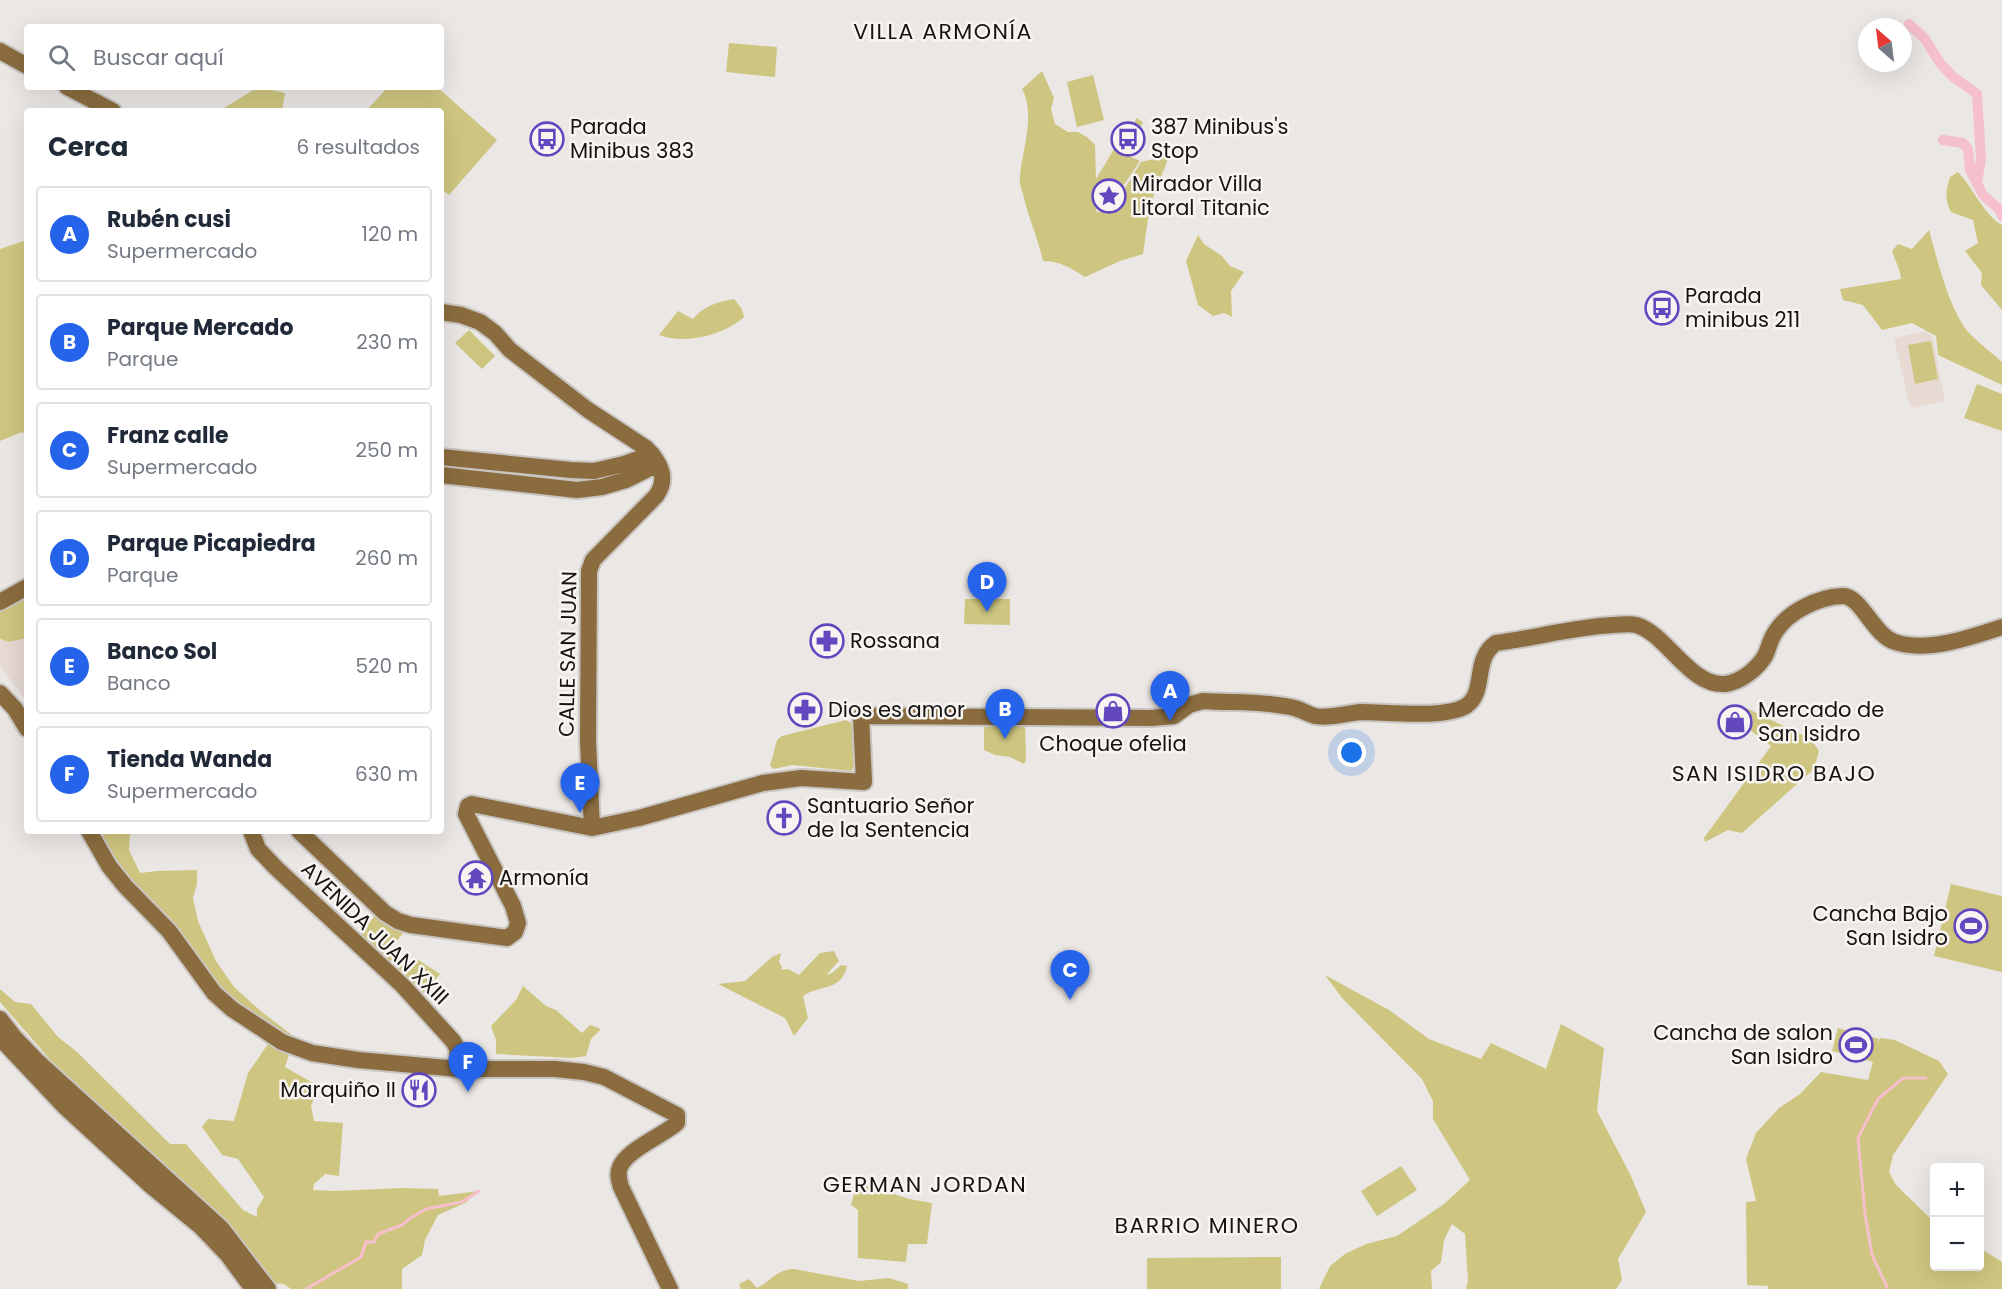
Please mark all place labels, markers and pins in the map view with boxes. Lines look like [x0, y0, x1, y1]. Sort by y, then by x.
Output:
place label: Parada Minibus 383 [570, 112, 694, 165]
place label: 387 Minibus's Stop [1151, 112, 1288, 165]
bus stop icon: Parada Minibus 383 [529, 121, 565, 157]
bus stop icon: 387 Minibus's Stop [1110, 121, 1146, 157]
place label: Mirador Villa Litoral Titanic [1132, 169, 1270, 222]
place icon: Mirador Villa Litoral Titanic [1091, 178, 1127, 214]
place label: Parada minibus 211 [1685, 281, 1800, 334]
bus stop icon: Parada minibus 211 [1644, 290, 1680, 326]
pin: D [968, 562, 1006, 612]
pharmacy icon: Rossana [809, 623, 845, 659]
place label: Rossana [850, 626, 940, 655]
pin: A [1150, 672, 1190, 721]
pin: B [986, 690, 1024, 739]
pharmacy icon: Dios es amor [787, 692, 823, 728]
shop icon: Choque ofelia [1095, 693, 1131, 729]
place label: Dios es amor [828, 695, 965, 724]
place label: Mercado de San Isidro [1758, 695, 1884, 748]
shop icon: Mercado de San Isidro [1717, 704, 1753, 740]
place label: Choque ofelia [1039, 729, 1187, 758]
pin: E [560, 764, 600, 813]
place label: Santuario Señor de la Sentencia [807, 791, 975, 844]
church icon: Santuario Señor de la Sentencia [766, 800, 802, 836]
temple icon: Armonía [458, 860, 494, 896]
place label: Armonía [499, 863, 589, 892]
place label: Cancha Bajo San Isidro [1812, 899, 1948, 952]
sports icon: Cancha Bajo San Isidro [1953, 908, 1989, 944]
pin: C [1050, 950, 1090, 1000]
place label: Cancha de salon San Isidro [1653, 1018, 1833, 1071]
sports icon: Cancha de salon San Isidro [1838, 1027, 1874, 1063]
pin: F [448, 1042, 488, 1092]
restaurant icon: Marquiño II [401, 1072, 437, 1108]
place label: Marquiño II [280, 1075, 396, 1104]

